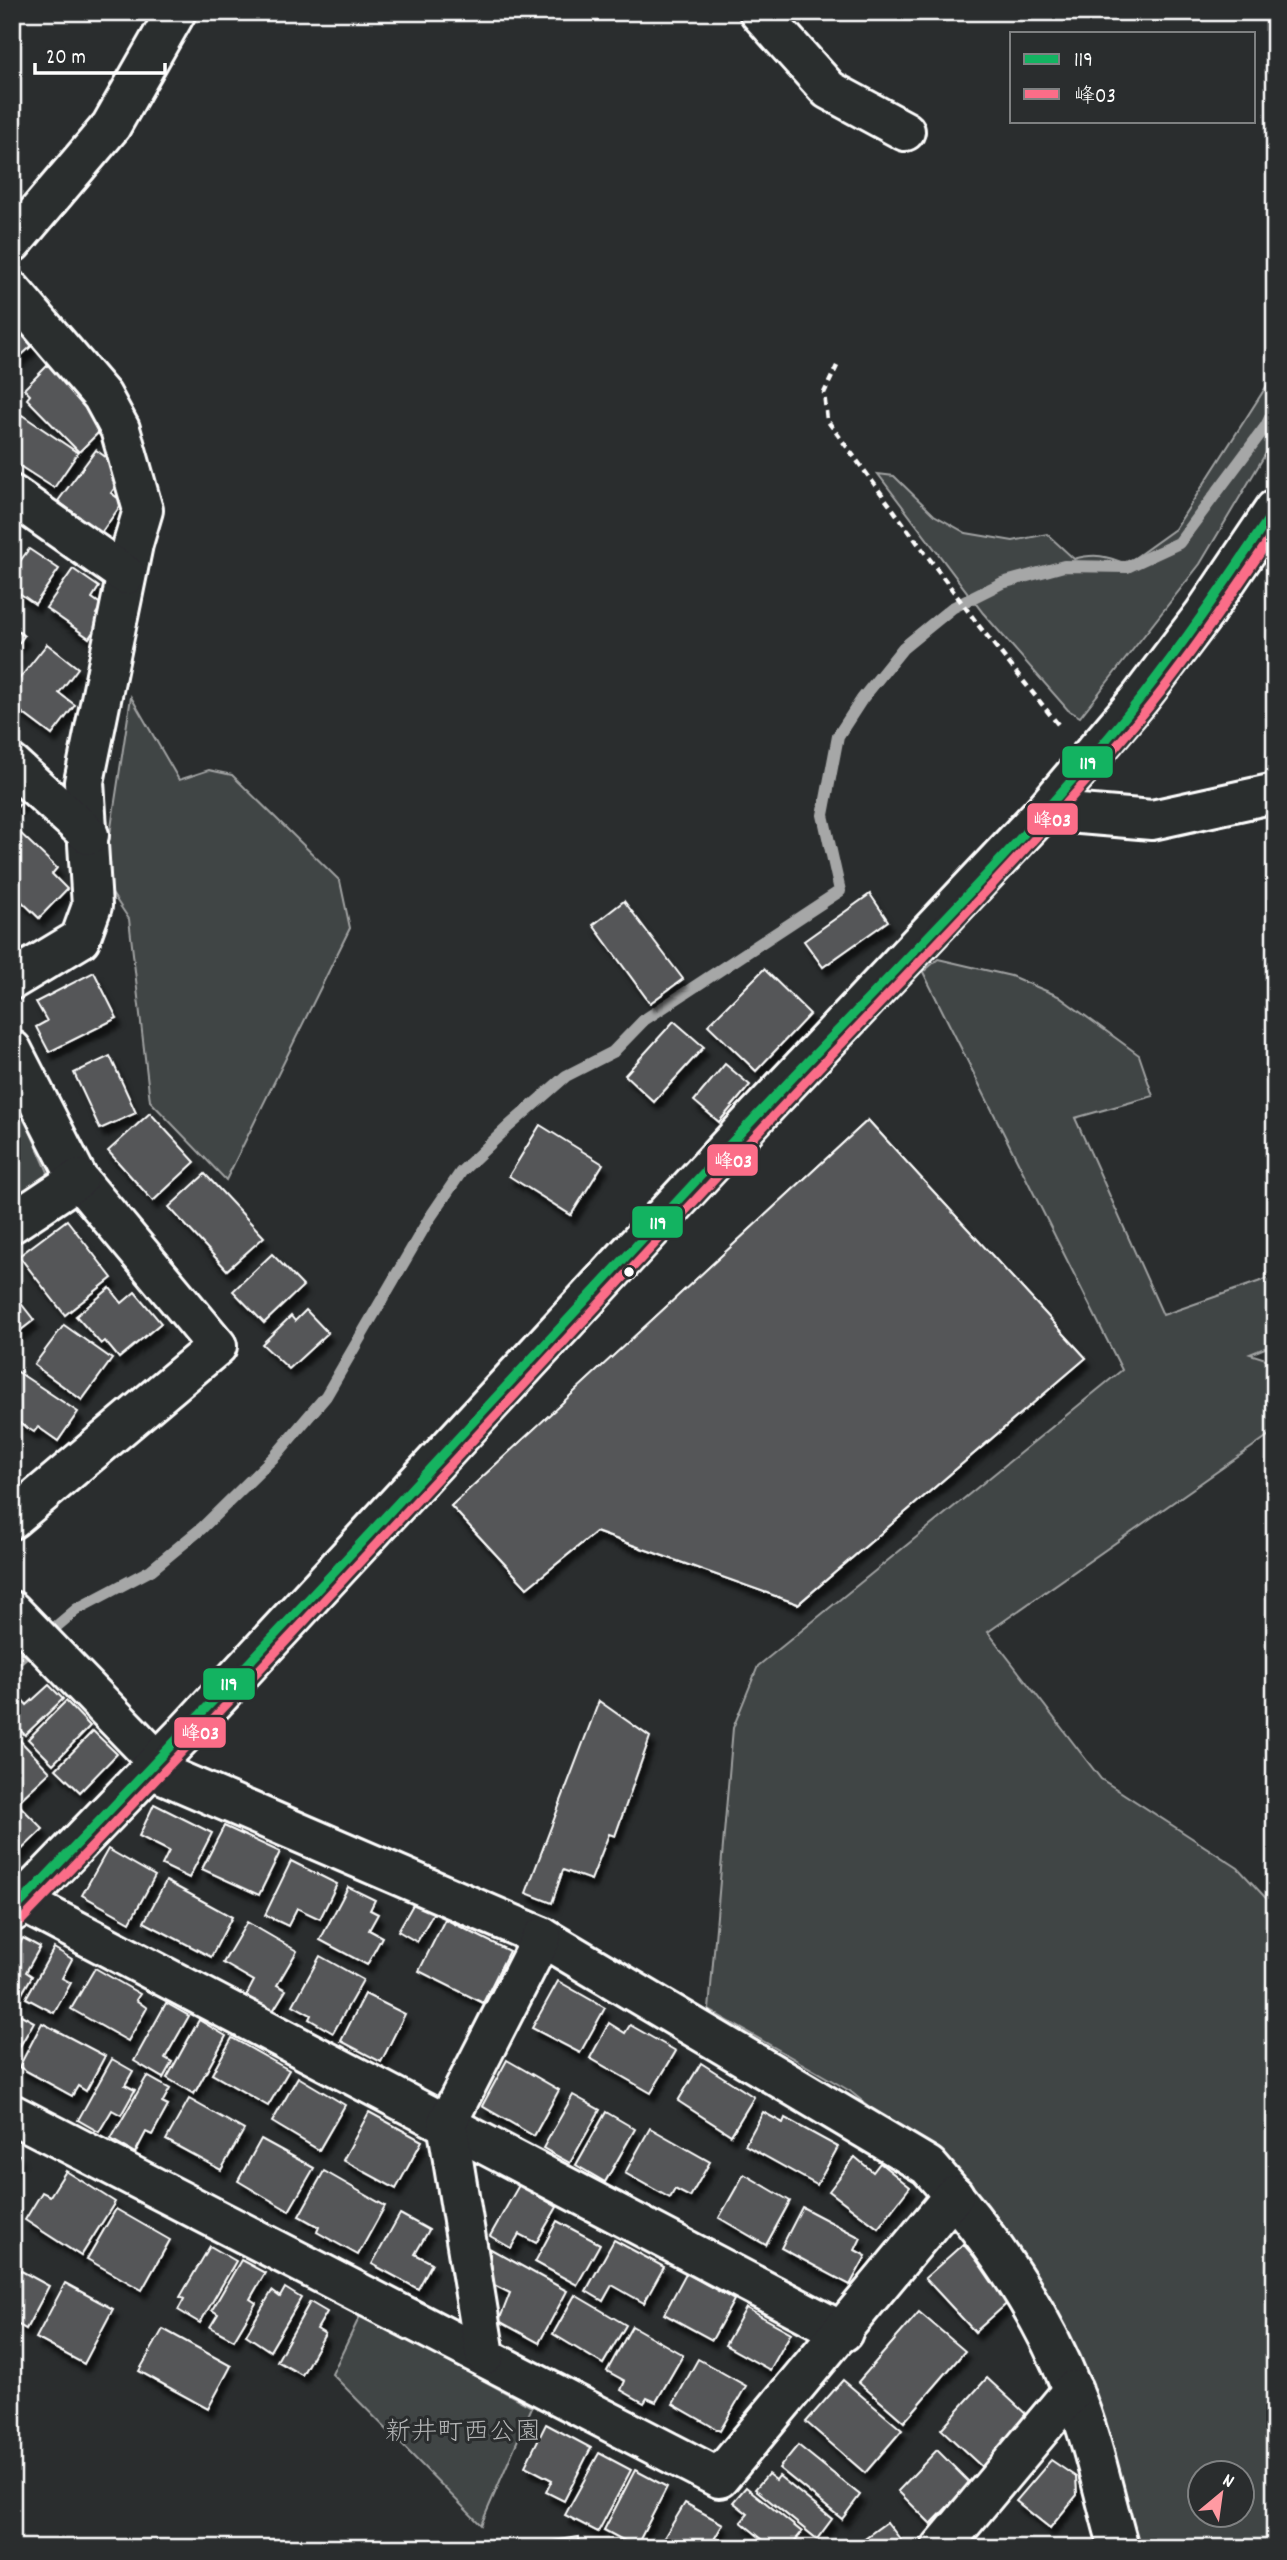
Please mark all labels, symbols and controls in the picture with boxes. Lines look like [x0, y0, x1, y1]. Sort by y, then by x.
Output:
scale bar [35, 32, 164, 76]
legend [1010, 32, 1256, 122]
text: 20 m [46, 44, 86, 74]
text: 119 [1074, 47, 1093, 77]
text: 峰03 [1074, 83, 1116, 113]
line badge: 119 [1061, 745, 1114, 779]
text: 119 [1079, 752, 1097, 779]
line badge: 峰03 [1026, 802, 1079, 836]
text: 峰03 [1033, 809, 1071, 836]
line badge: 峰03 [706, 1143, 759, 1177]
text: 峰03 [714, 1150, 752, 1177]
line badge: 119 [631, 1205, 684, 1239]
text: 119 [649, 1212, 667, 1239]
unlabelled marker [622, 1265, 636, 1279]
line badge: 119 [202, 1667, 256, 1701]
text: 119 [220, 1673, 238, 1700]
line badge: 峰03 [173, 1716, 227, 1749]
text: 峰03 [181, 1722, 219, 1749]
park label: 新井町西公園 [385, 2415, 541, 2452]
north arrow [1186, 2458, 1256, 2528]
text: N [1217, 2468, 1238, 2496]

